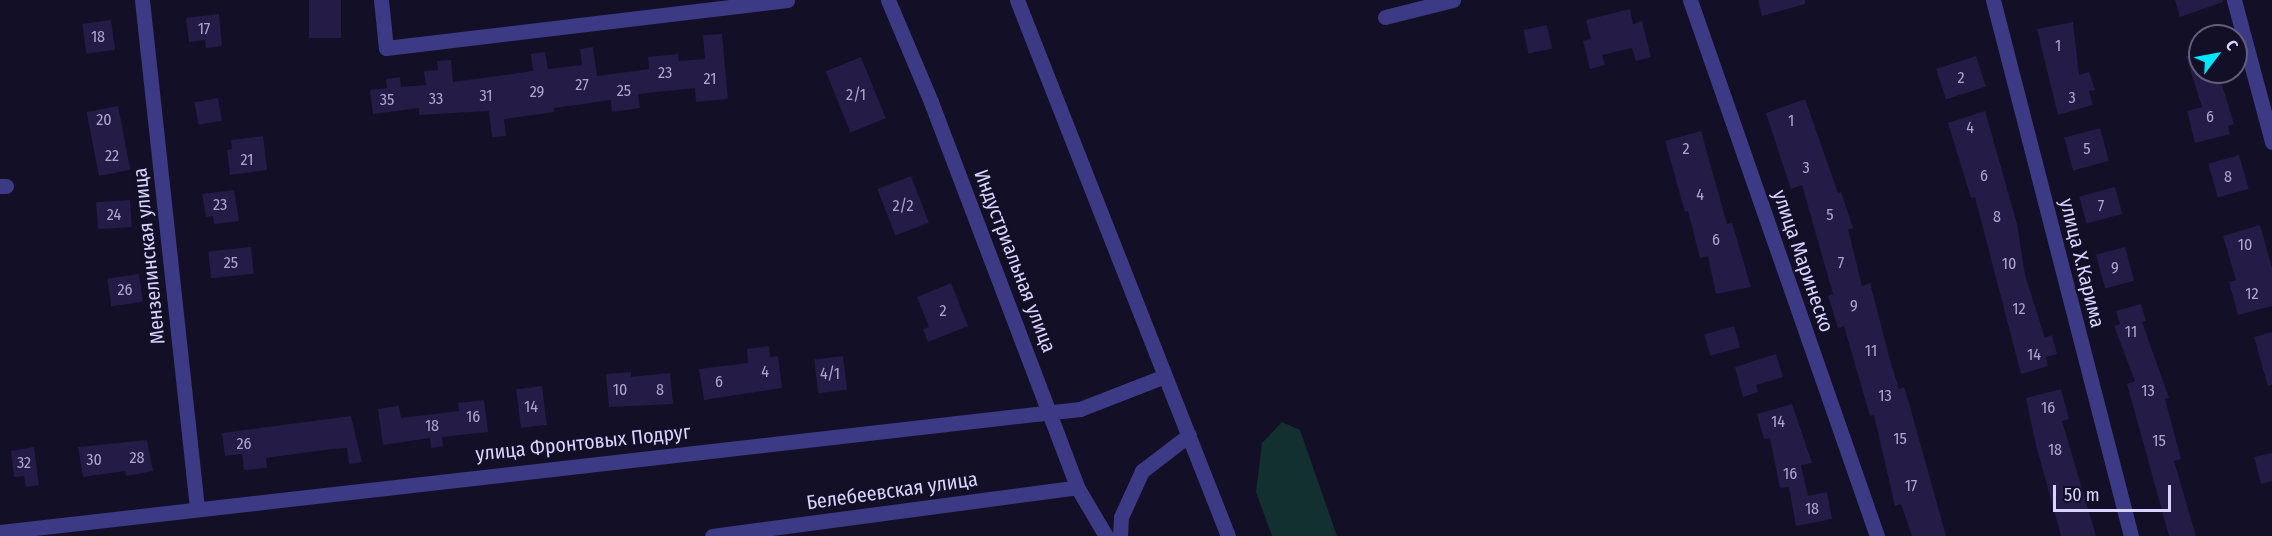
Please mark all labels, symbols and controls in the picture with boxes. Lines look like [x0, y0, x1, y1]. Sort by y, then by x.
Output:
house number: 17 [198, 19, 210, 39]
north arrow [2188, 24, 2248, 84]
house number: 18 [91, 27, 105, 47]
house number: 1 [2055, 36, 2061, 56]
text: С [2222, 37, 2242, 54]
house number: 23 [658, 63, 672, 83]
house number: 2 [1957, 68, 1965, 88]
house number: 21 [704, 69, 716, 89]
house number: 27 [575, 75, 589, 95]
house number: 25 [617, 81, 631, 101]
house number: 29 [530, 82, 544, 102]
house number: 2/1 [846, 85, 866, 105]
house number: 31 [479, 86, 493, 106]
house number: 3 [2068, 88, 2076, 108]
house number: 33 [429, 89, 443, 109]
house number: 35 [380, 90, 394, 110]
house number: 6 [2206, 107, 2214, 127]
house number: 20 [96, 110, 112, 130]
house number: 1 [1788, 111, 1794, 131]
house number: 4 [1966, 118, 1974, 138]
house number: 2 [1682, 139, 1690, 159]
house number: 5 [2083, 139, 2091, 159]
house number: 22 [105, 146, 119, 166]
house number: 21 [241, 150, 253, 170]
house number: 3 [1802, 158, 1810, 178]
street label: Индустриальная улица [969, 166, 1061, 356]
house number: 6 [1980, 166, 1988, 186]
street label: Мензелинская улица [128, 167, 170, 345]
house number: 8 [2224, 167, 2232, 187]
house number: 4 [1696, 185, 1704, 205]
street label: улица Маринеско [1767, 187, 1839, 335]
house number: 23 [213, 195, 227, 215]
house number: 2/2 [893, 196, 913, 216]
street label: улица Х.Карима [2054, 196, 2110, 330]
house number: 7 [2098, 196, 2104, 216]
house number: 24 [107, 205, 121, 225]
house number: 5 [1826, 205, 1834, 225]
house number: 8 [1993, 207, 2001, 227]
house number: 6 [1712, 230, 1720, 250]
house number: 10 [2238, 235, 2252, 255]
house number: 25 [224, 253, 238, 273]
house number: 7 [1838, 253, 1844, 273]
house number: 10 [2002, 254, 2016, 274]
house number: 9 [2111, 258, 2119, 278]
house number: 26 [118, 280, 132, 300]
house number: 12 [2245, 284, 2259, 304]
house number: 9 [1850, 296, 1858, 316]
house number: 12 [2012, 299, 2026, 319]
house number: 2 [939, 301, 947, 321]
house number: 11 [2125, 322, 2137, 342]
house number: 11 [1865, 341, 1877, 361]
house number: 14 [2027, 345, 2041, 365]
house number: 4 [761, 362, 769, 382]
house number: 4/1 [820, 364, 840, 384]
house number: 6 [715, 372, 723, 392]
house number: 10 [613, 380, 627, 400]
house number: 8 [656, 380, 664, 400]
house number: 13 [2141, 381, 2155, 401]
house number: 13 [1878, 386, 1892, 406]
house number: 14 [524, 397, 538, 417]
house number: 16 [2041, 398, 2055, 418]
house number: 16 [466, 407, 480, 427]
house number: 14 [1771, 412, 1785, 432]
house number: 18 [425, 416, 439, 436]
street label: улица Фронтовых Подруг [474, 420, 692, 466]
house number: 15 [1893, 429, 1907, 449]
house number: 15 [2152, 431, 2166, 451]
house number: 26 [237, 434, 251, 454]
house number: 18 [2048, 440, 2062, 460]
house number: 28 [129, 448, 145, 468]
house number: 30 [86, 450, 102, 470]
house number: 32 [17, 453, 31, 473]
house number: 16 [1783, 464, 1797, 484]
street label: Белебеевская улица [805, 467, 979, 515]
scale bar [2056, 473, 2174, 511]
house number: 17 [1905, 476, 1917, 496]
text: 50 m [2064, 484, 2100, 506]
house number: 18 [1805, 499, 1819, 519]

